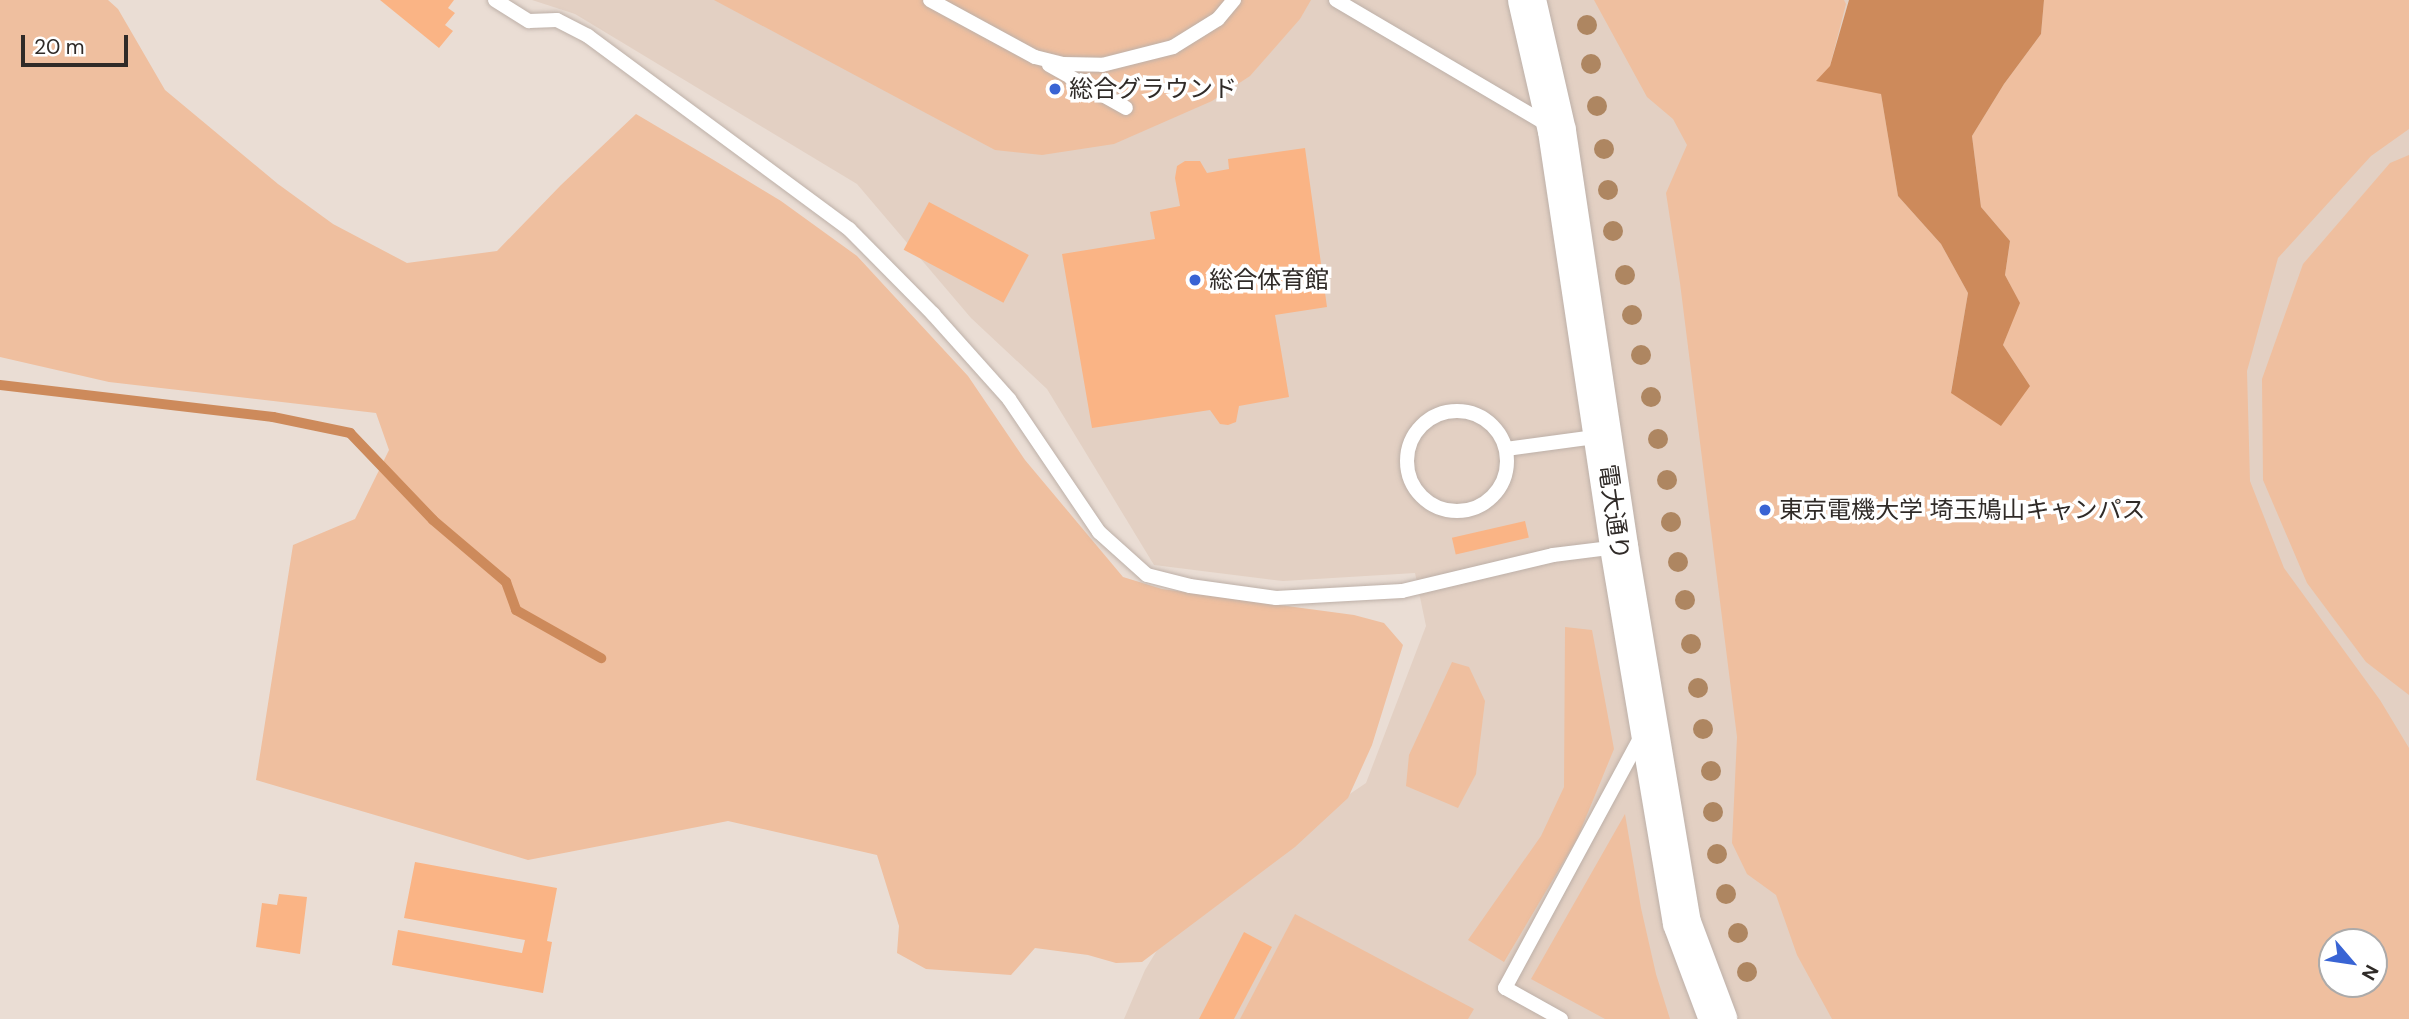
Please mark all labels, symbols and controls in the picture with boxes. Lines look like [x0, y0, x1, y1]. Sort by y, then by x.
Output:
scale bar [24, 21, 131, 65]
text: 20 m [34, 33, 85, 61]
place label: 総合グラウンド [1069, 75, 1237, 103]
marker: 総合グラウンド [1047, 81, 1063, 97]
place label: 総合体育館 [1209, 266, 1329, 294]
marker: 総合体育館 [1187, 272, 1203, 288]
street label: 電大通り [1593, 462, 1635, 562]
place label: 東京電機大学 埼玉鳩山キャンパス [1779, 496, 2145, 524]
marker: 東京電機大学 埼玉鳩山キャンパス [1757, 502, 1773, 518]
north arrow [2318, 928, 2388, 998]
text: N [2356, 960, 2384, 985]

